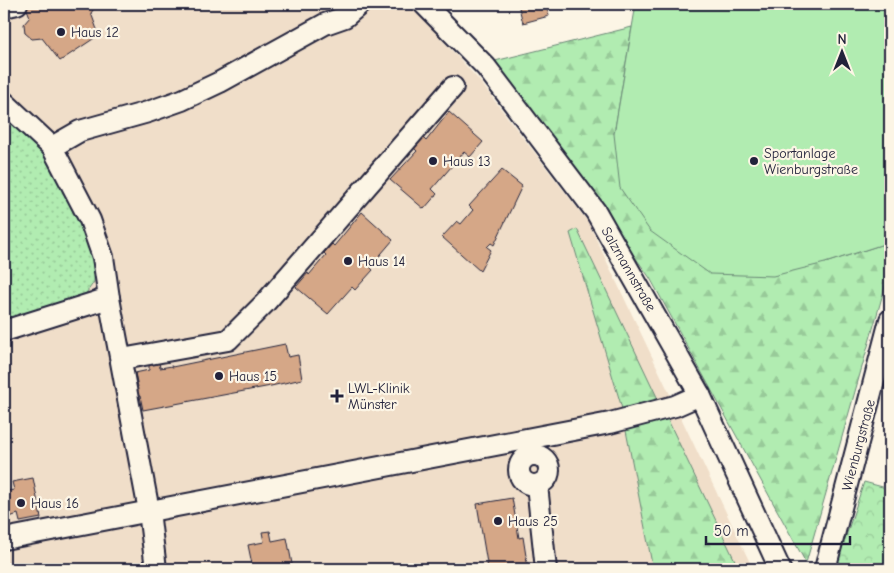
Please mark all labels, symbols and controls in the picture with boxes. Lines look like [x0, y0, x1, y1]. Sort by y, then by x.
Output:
place label: Haus 12 [71, 24, 119, 41]
marker: Haus 12 [55, 26, 67, 38]
north arrow [816, 28, 866, 78]
text: N [837, 31, 847, 48]
place label: Sportanlage Wienburgstraße [764, 145, 858, 178]
place label: Haus 13 [443, 153, 491, 170]
marker: Haus 13 [427, 155, 439, 167]
marker: Sportanlage Wienburgstraße [748, 155, 760, 167]
street label: Salzmannstraße [597, 224, 660, 315]
place label: Haus 14 [358, 253, 406, 270]
marker: Haus 14 [342, 255, 354, 267]
place label: Haus 15 [229, 368, 277, 385]
marker: Haus 15 [213, 370, 225, 382]
place label: LWL-Klinik Münster [348, 380, 410, 413]
marker: LWL-Klinik Münster [330, 389, 344, 403]
street label: Wienburgstraße [838, 398, 879, 493]
place label: Haus 16 [31, 495, 79, 512]
marker: Haus 16 [15, 497, 27, 509]
place label: Haus 25 [508, 513, 558, 530]
scale bar [706, 513, 850, 545]
marker: Haus 25 [492, 515, 504, 527]
text: 50 m [714, 522, 749, 540]

